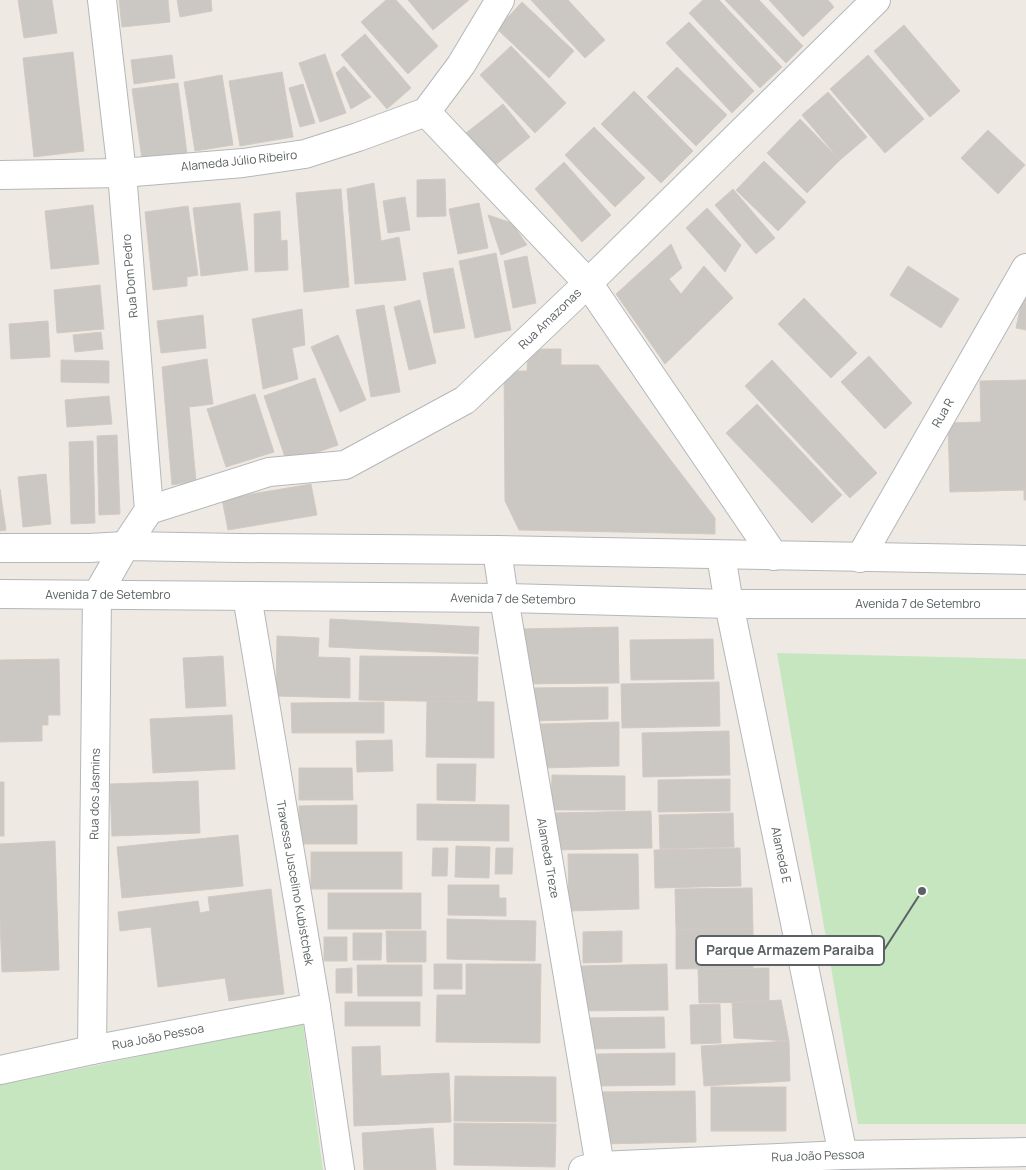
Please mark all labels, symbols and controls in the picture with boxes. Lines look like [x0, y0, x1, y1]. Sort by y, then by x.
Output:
street label: Alameda Júlio Ribeiro [180, 146, 298, 175]
street label: Rua Dom Pedro [117, 233, 142, 319]
street label: Rua Amazonas [515, 284, 585, 353]
street label: Rua R [927, 395, 958, 431]
street label: Avenida 7 de Setembro [45, 586, 171, 603]
street label: Avenida 7 de Setembro [450, 589, 576, 608]
street label: Avenida 7 de Setembro [855, 595, 981, 612]
street label: Rua dos Jasmins [85, 748, 104, 840]
street label: Travessa Juscelino Kubistchek [273, 799, 319, 968]
street label: Alameda Treze [533, 817, 564, 899]
street label: Alameda E [767, 825, 796, 885]
callout: Parque Armazem Paraiba [696, 936, 884, 965]
text: Parque Armazem Paraiba [706, 940, 874, 959]
street label: Rua João Pessoa [111, 1019, 205, 1054]
street label: Rua João Pessoa [771, 1145, 865, 1166]

